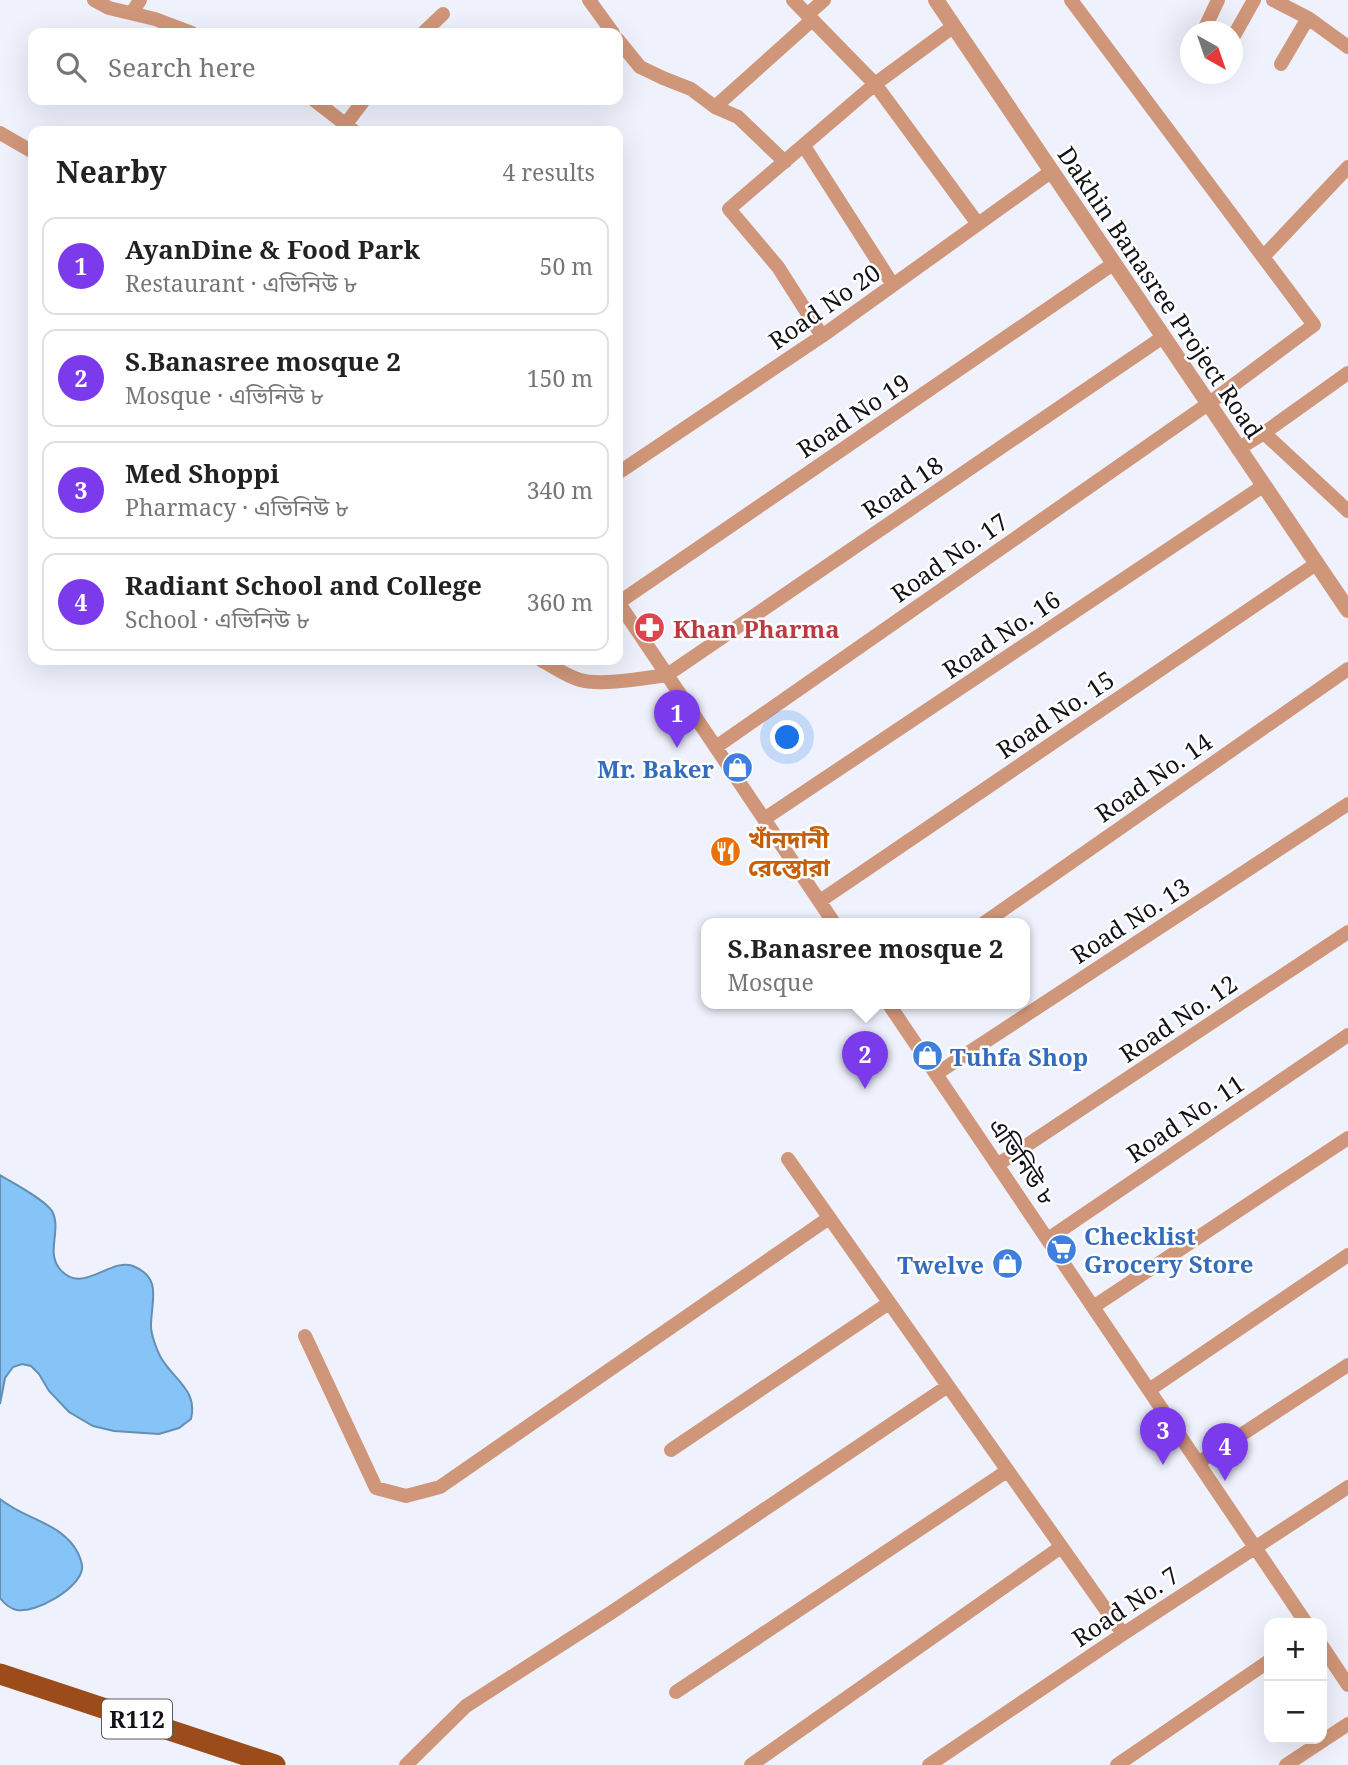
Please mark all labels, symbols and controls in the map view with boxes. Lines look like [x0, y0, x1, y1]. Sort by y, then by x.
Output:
north arrow [1180, 21, 1243, 84]
search box [28, 28, 623, 105]
icon: search [52, 48, 90, 86]
text: Search here [108, 49, 256, 85]
street label: Dakhin Banasree Project Road [1051, 139, 1272, 445]
text: Nearby [56, 151, 167, 192]
text: 4 results [502, 156, 595, 188]
text: AyanDine & Food Park [125, 231, 420, 267]
text: 1 [75, 250, 88, 282]
text: 50 m [540, 250, 593, 282]
street label: Road No 20 [762, 255, 886, 357]
text: Restaurant · এভিনিউ ৮ [125, 267, 357, 299]
text: S.Banasree mosque 2 [125, 343, 401, 379]
text: 2 [75, 362, 88, 394]
text: 150 m [527, 362, 593, 394]
street label: Road No 19 [790, 365, 916, 465]
text: Mosque · এভিনিউ ৮ [125, 379, 324, 411]
street label: Road 18 [855, 448, 949, 526]
text: Med Shoppi [125, 455, 279, 491]
text: 3 [75, 474, 88, 506]
text: 340 m [527, 474, 593, 506]
text: Pharmacy · এভিনিউ ৮ [125, 491, 349, 523]
street label: Road No. 17 [884, 505, 1014, 609]
text: Radiant School and College [125, 567, 482, 603]
street label: Road No. 16 [936, 582, 1066, 686]
text: 4 [75, 586, 88, 618]
text: 360 m [527, 586, 593, 618]
text: School · এভিনিউ ৮ [125, 603, 310, 635]
pharmacy icon: Khan Pharma [633, 611, 667, 645]
place label: Khan Pharma [673, 612, 840, 645]
street label: Road No. 15 [990, 662, 1120, 766]
pin: 1 [654, 690, 700, 748]
your location [770, 720, 804, 754]
street label: Road No. 14 [1088, 724, 1218, 829]
shop icon: Mr. Baker [720, 751, 754, 785]
place label: Mr. Baker [597, 752, 714, 785]
place label: খাঁনদানী রেস্তোরা [748, 822, 831, 883]
restaurant icon: খাঁনদানী রেস্তোরা [708, 835, 742, 869]
street label: Road No. 13 [1064, 869, 1196, 971]
popup [701, 918, 1030, 1009]
text: S.Banasree mosque 2 [728, 930, 1003, 966]
text: Mosque [728, 966, 814, 998]
street label: Road No. 12 [1113, 966, 1243, 1070]
pin: 2 [842, 1031, 888, 1089]
shop icon: Tuhfa Shop [910, 1039, 944, 1073]
place label: Tuhfa Shop [950, 1040, 1088, 1073]
street label: Road No. 11 [1120, 1066, 1250, 1170]
street label: এভিনিউ ৮ [982, 1111, 1064, 1211]
place label: Checklist Grocery Store [1084, 1219, 1253, 1280]
supermarket icon: Checklist Grocery Store [1044, 1232, 1078, 1266]
shop icon: Twelve [990, 1247, 1024, 1281]
place label: Twelve [897, 1248, 984, 1281]
pin: 3 [1140, 1407, 1186, 1465]
pin: 4 [1202, 1423, 1248, 1481]
street label: Road No. 7 [1065, 1558, 1185, 1654]
map controls [1264, 1618, 1327, 1744]
button: + [1264, 1618, 1327, 1681]
button: − [1264, 1681, 1327, 1744]
road number: R112 [102, 1700, 172, 1738]

